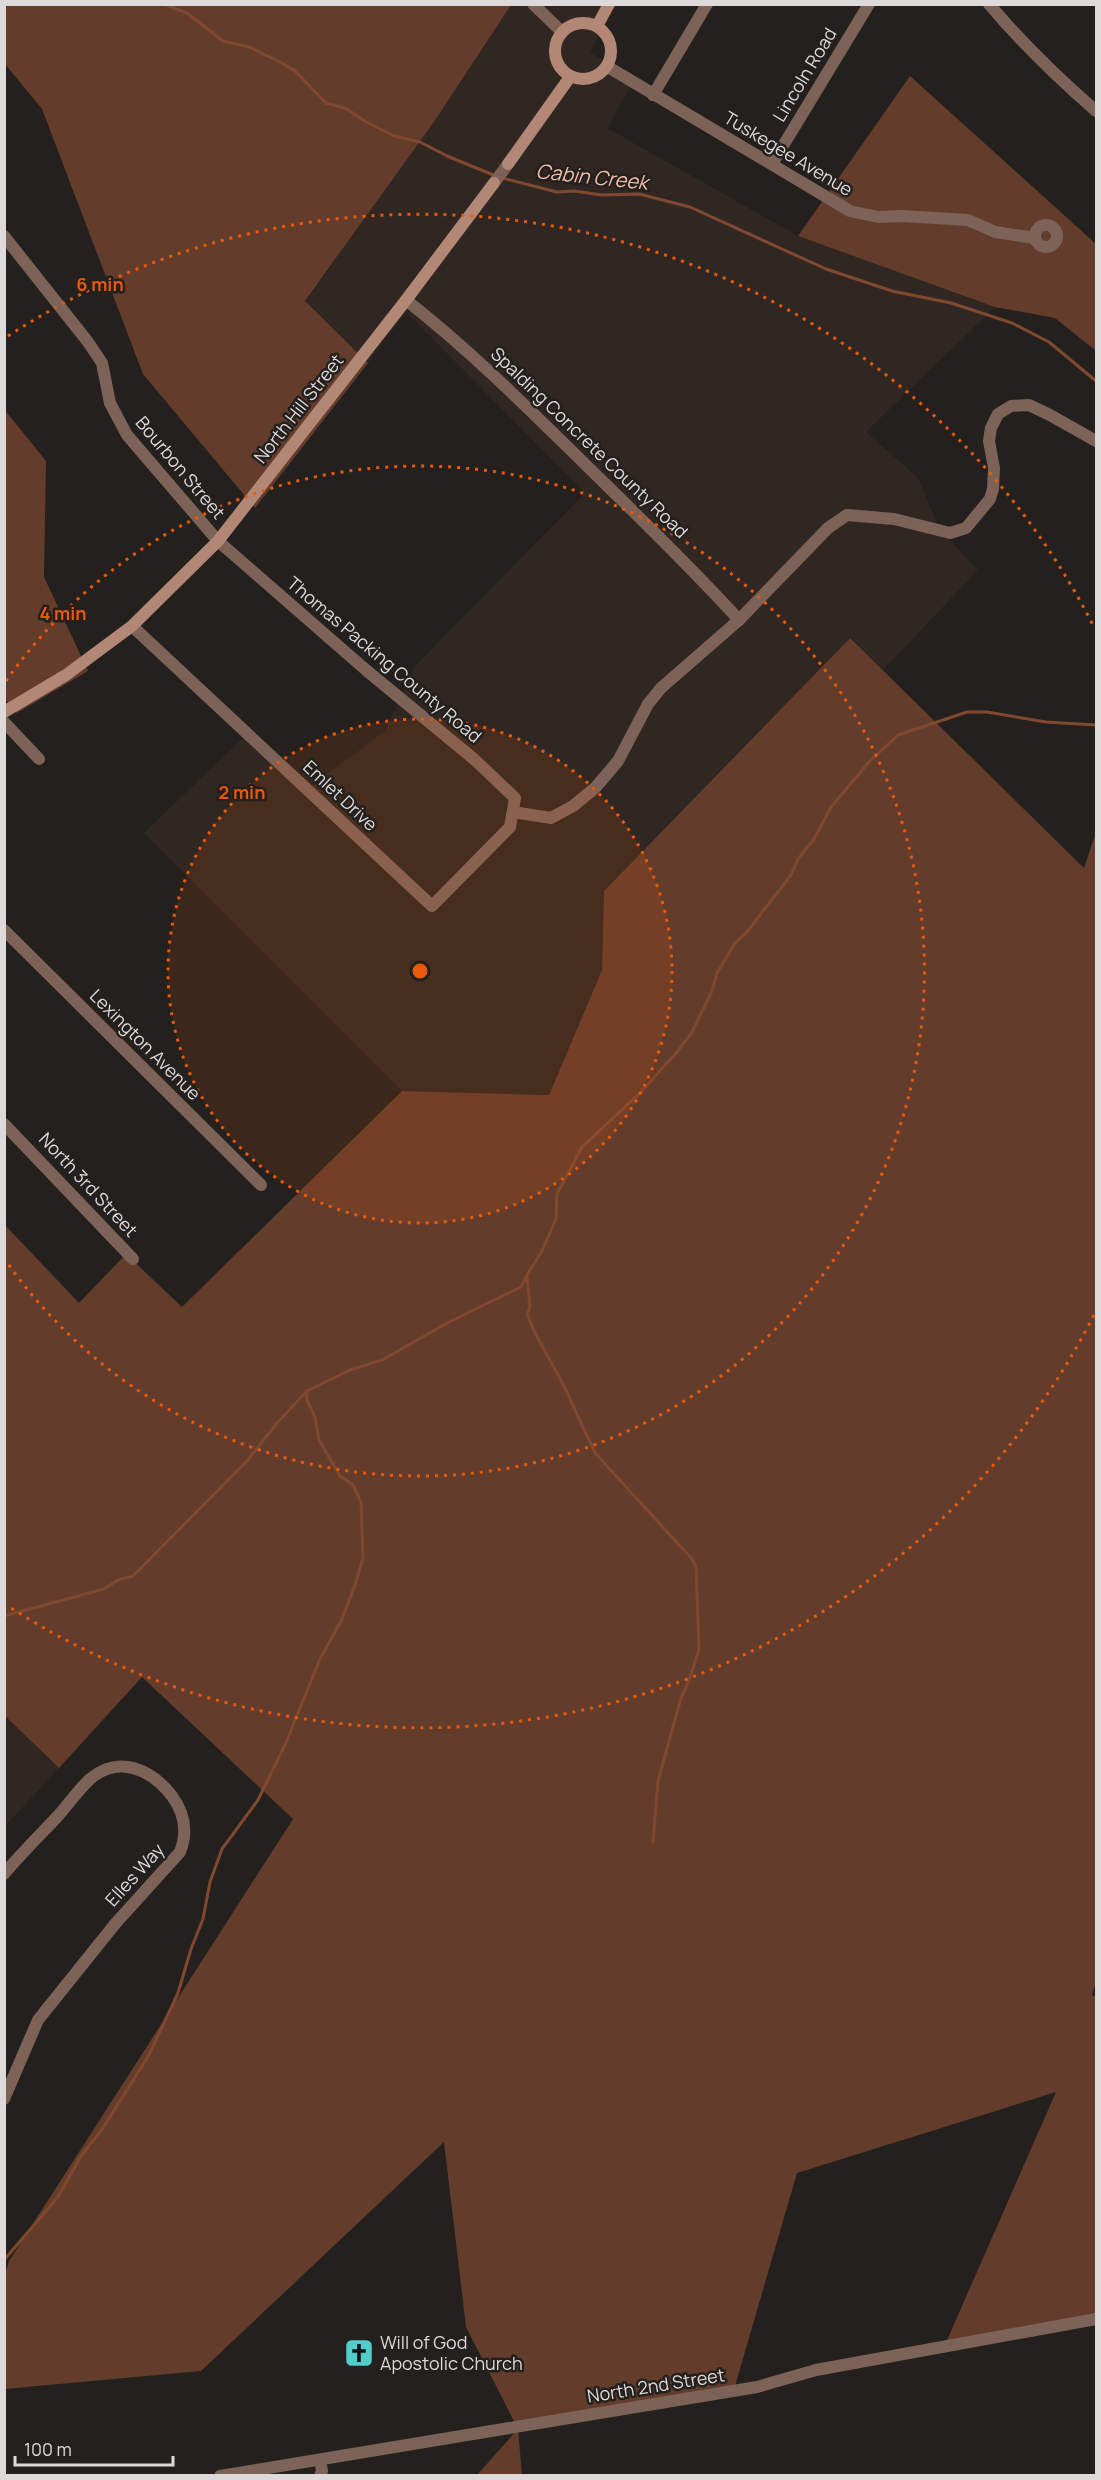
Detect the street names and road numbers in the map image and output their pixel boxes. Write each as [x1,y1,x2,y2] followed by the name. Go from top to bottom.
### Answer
[767,23,842,126] street label: Lincoln Road
[720,105,857,201] street label: Tuskegee Avenue
[486,341,693,543] street label: Spalding Concrete County Road
[248,349,348,468] street label: North Hill Street
[131,411,231,524] street label: Bourbon Street
[283,571,487,748] street label: Thomas Packing County Road
[298,755,383,836] street label: Emlet Drive
[85,984,206,1105] street label: Lexington Avenue
[34,1127,143,1242] street label: North 3rd Street
[99,1837,169,1911] street label: Elles Way
[585,2362,726,2408] street label: North 2nd Street

